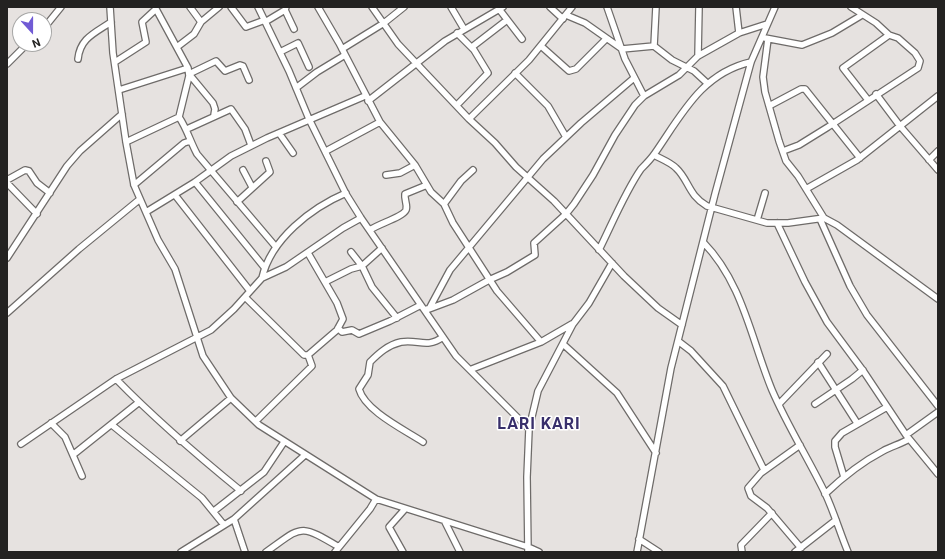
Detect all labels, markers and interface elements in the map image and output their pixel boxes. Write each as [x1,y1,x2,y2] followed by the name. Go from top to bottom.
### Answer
[12,12,52,52] north arrow
[30,35,42,50] text: N
[497,415,581,435] district label: LARI KARI

